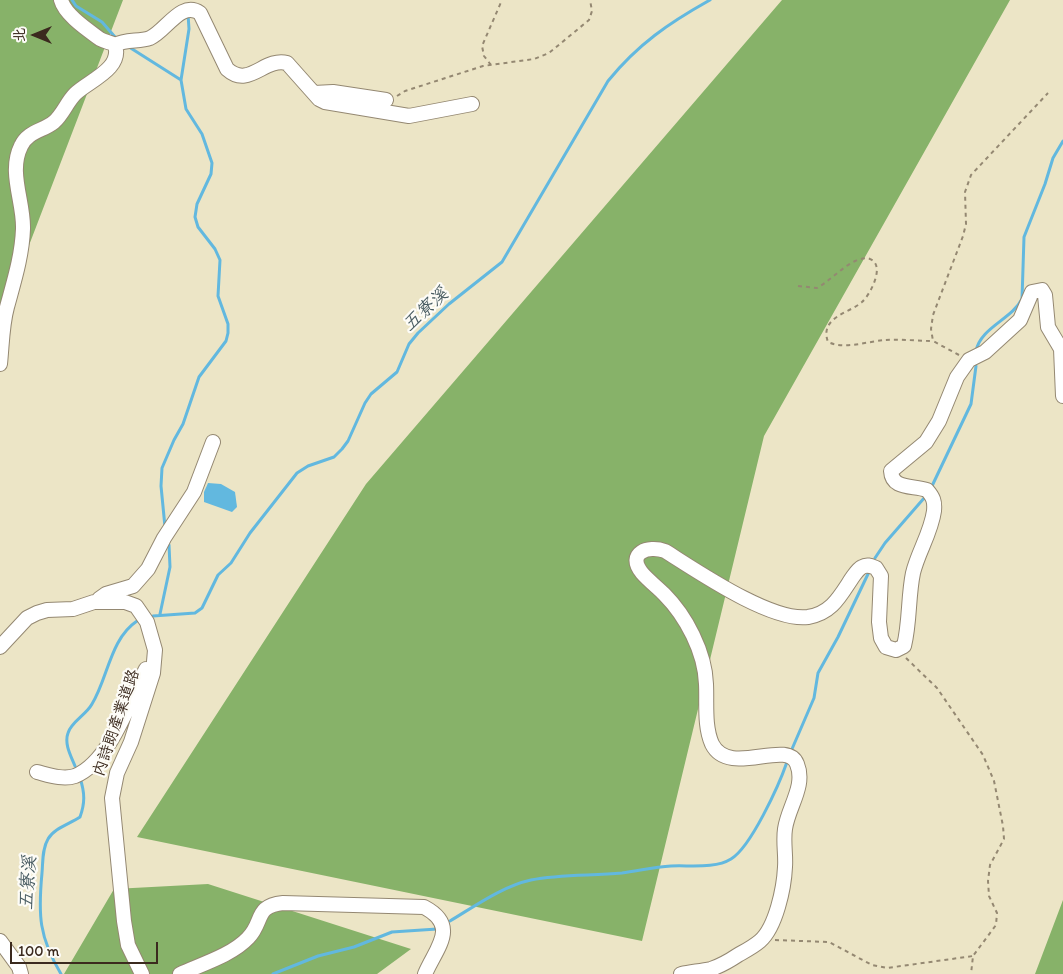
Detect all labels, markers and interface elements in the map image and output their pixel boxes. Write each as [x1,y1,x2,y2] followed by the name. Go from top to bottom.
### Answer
[10,10,60,60] north arrow
[11,28,28,42] text: 北
[399,284,453,336] water label: 五寮溪
[90,667,144,779] street label: 內詩朗產業道路
[16,855,42,911] water label: 五寮溪
[12,932,160,964] scale bar
[18,942,59,960] text: 100 m

